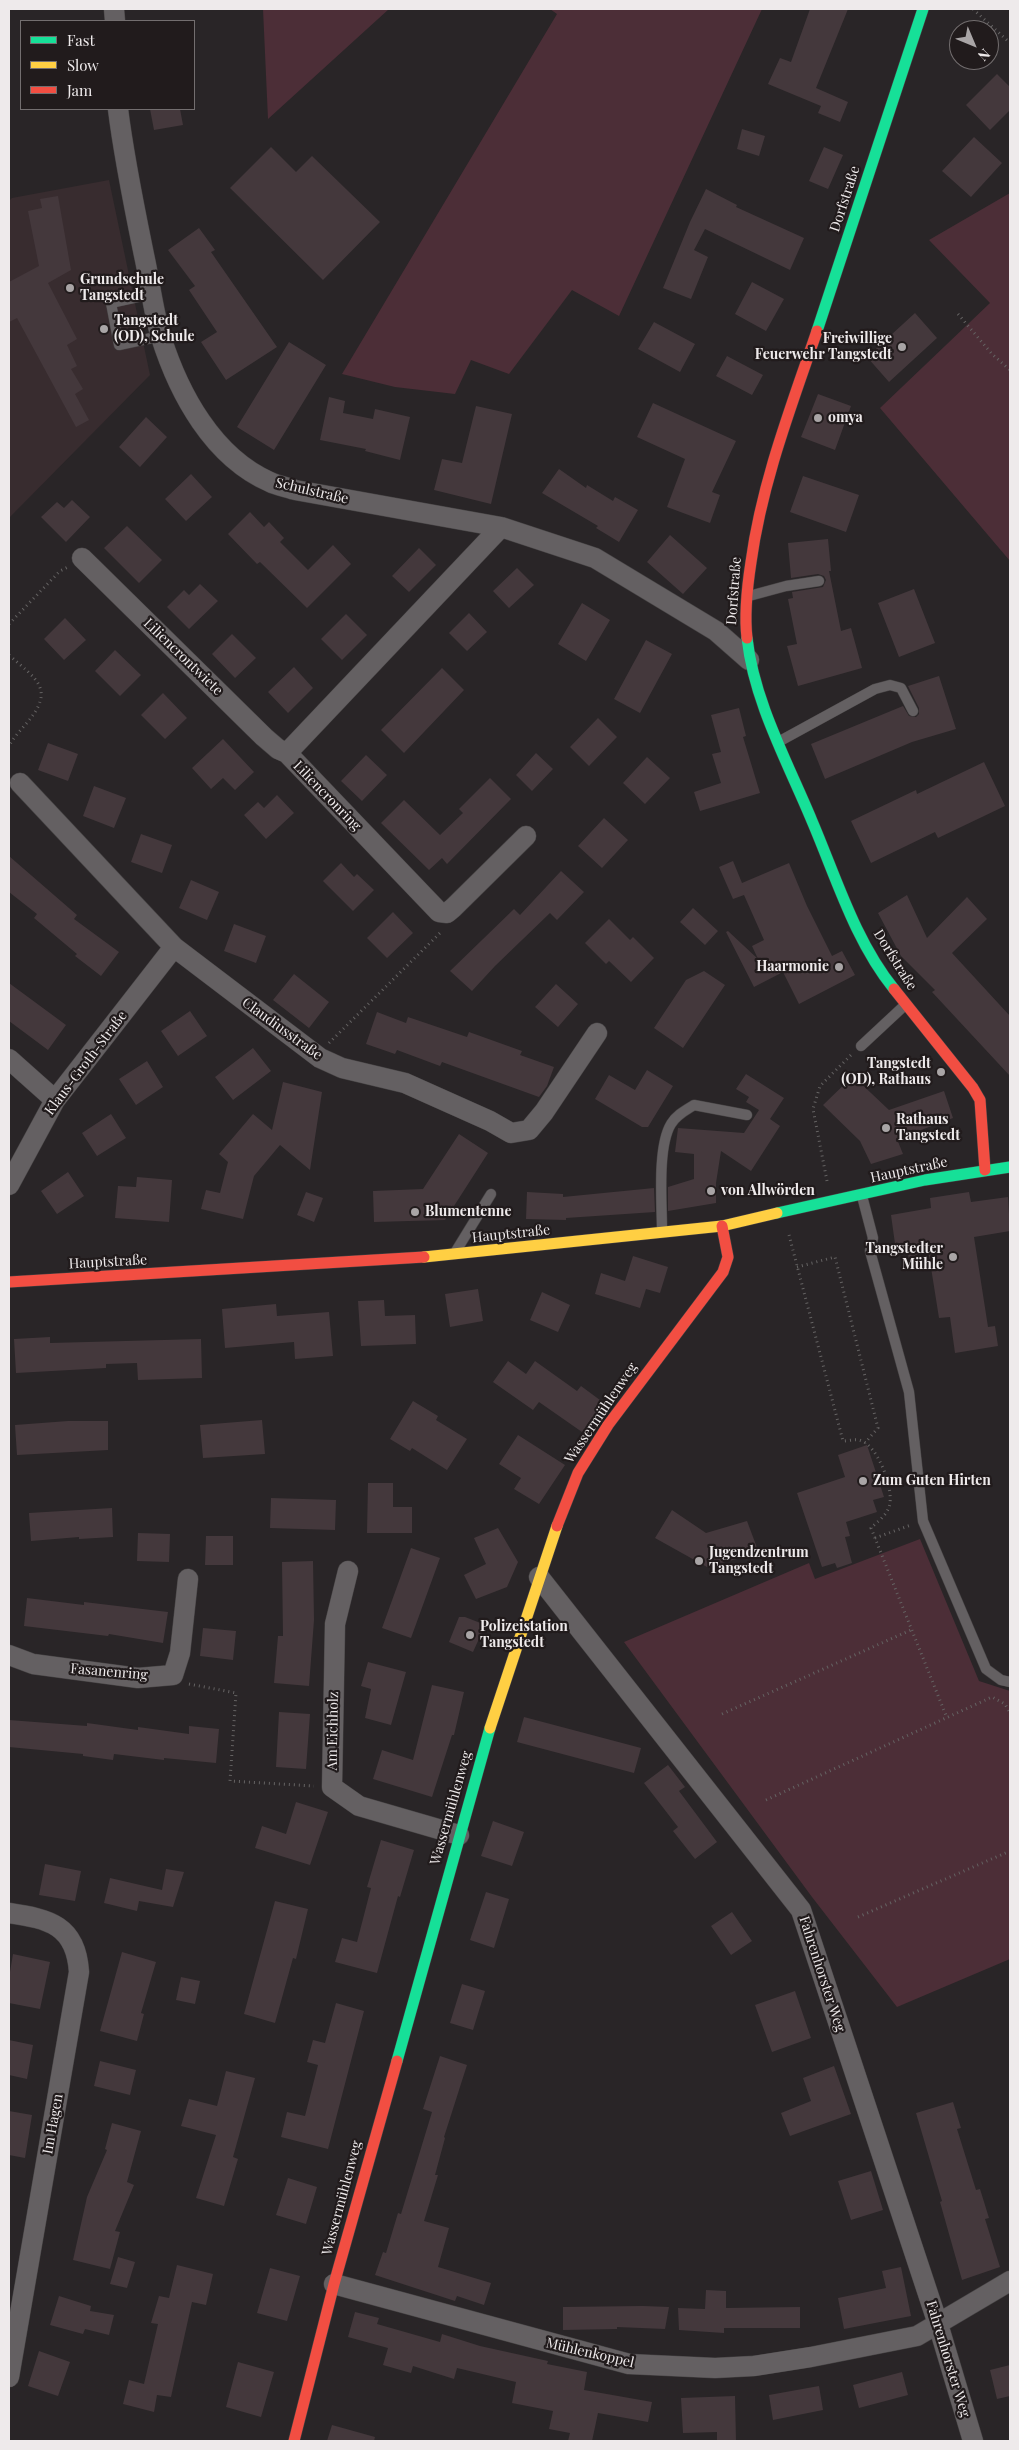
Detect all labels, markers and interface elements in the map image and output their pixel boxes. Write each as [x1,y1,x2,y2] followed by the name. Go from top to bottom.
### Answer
[20,20,195,110] legend
[949,20,999,70] north arrow
[67,30,95,50] text: Fast
[974,45,995,66] text: N
[67,55,99,75] text: Slow
[67,80,92,100] text: Jam
[826,164,864,234] street label: Dorfstraße
[80,272,164,304] place label: Grundschule Tangstedt
[64,282,76,294] marker: Grundschule Tangstedt
[114,313,194,346] place label: Tangstedt (OD), Schule
[98,323,110,335] marker: Tangstedt (OD), Schule
[755,331,892,364] place label: Freiwillige Feuerwehr Tangstedt
[896,341,908,353] marker: Freiwillige Feuerwehr Tangstedt
[828,410,863,426] place label: omya
[812,412,824,424] marker: omya
[274,474,350,508] street label: Schulstraße
[723,556,745,626] street label: Dorfstraße
[140,615,226,699] street label: Liliencrontwiete
[289,758,365,834] street label: Liliencronring
[870,927,920,993] street label: Dorfstraße
[756,959,829,975] place label: Haarmonie
[833,961,845,973] marker: Haarmonie
[239,994,325,1064] street label: Claudiusstraße
[41,1008,131,1118] street label: Klaus-Groth-Straße
[841,1056,931,1088] place label: Tangstedt (OD), Rathaus
[935,1066,947,1078] marker: Tangstedt (OD), Rathaus
[896,1112,960,1144] place label: Rathaus Tangstedt
[880,1122,892,1134] marker: Rathaus Tangstedt
[869,1154,949,1186] street label: Hauptstraße
[721,1183,815,1199] place label: von Allwörden
[705,1185,717,1197] marker: von Allwörden
[425,1204,511,1220] place label: Blumentenne
[409,1206,421,1218] marker: Blumentenne
[471,1222,551,1246] street label: Hauptstraße
[865,1241,943,1274] place label: Tangstedter Mühle
[947,1251,959,1263] marker: Tangstedter Mühle
[68,1252,148,1272] street label: Hauptstraße
[561,1359,641,1467] street label: Wassermühlenweg
[873,1473,991,1489] place label: Zum Guten Hirten
[857,1475,869,1487] marker: Zum Guten Hirten
[709,1545,809,1578] place label: Jugendzentrum Tangstedt
[693,1555,705,1567] marker: Jugendzentrum Tangstedt
[480,1619,568,1651] place label: Polizeistation Tangstedt
[464,1629,476,1641] marker: Polizeistation Tangstedt
[70,1660,148,1684] street label: Fasanenring
[324,1691,342,1771] street label: Am Eichholz
[427,1749,475,1867] street label: Wassermühlenweg
[795,1914,849,2034] street label: Fahrenhorster Weg
[39,2093,67,2155] street label: Im Hagen
[319,2139,365,2257] street label: Wassermühlenweg
[922,2299,974,2419] street label: Fahrenhorster Weg
[544,2335,636,2371] street label: Mühlenkoppel

